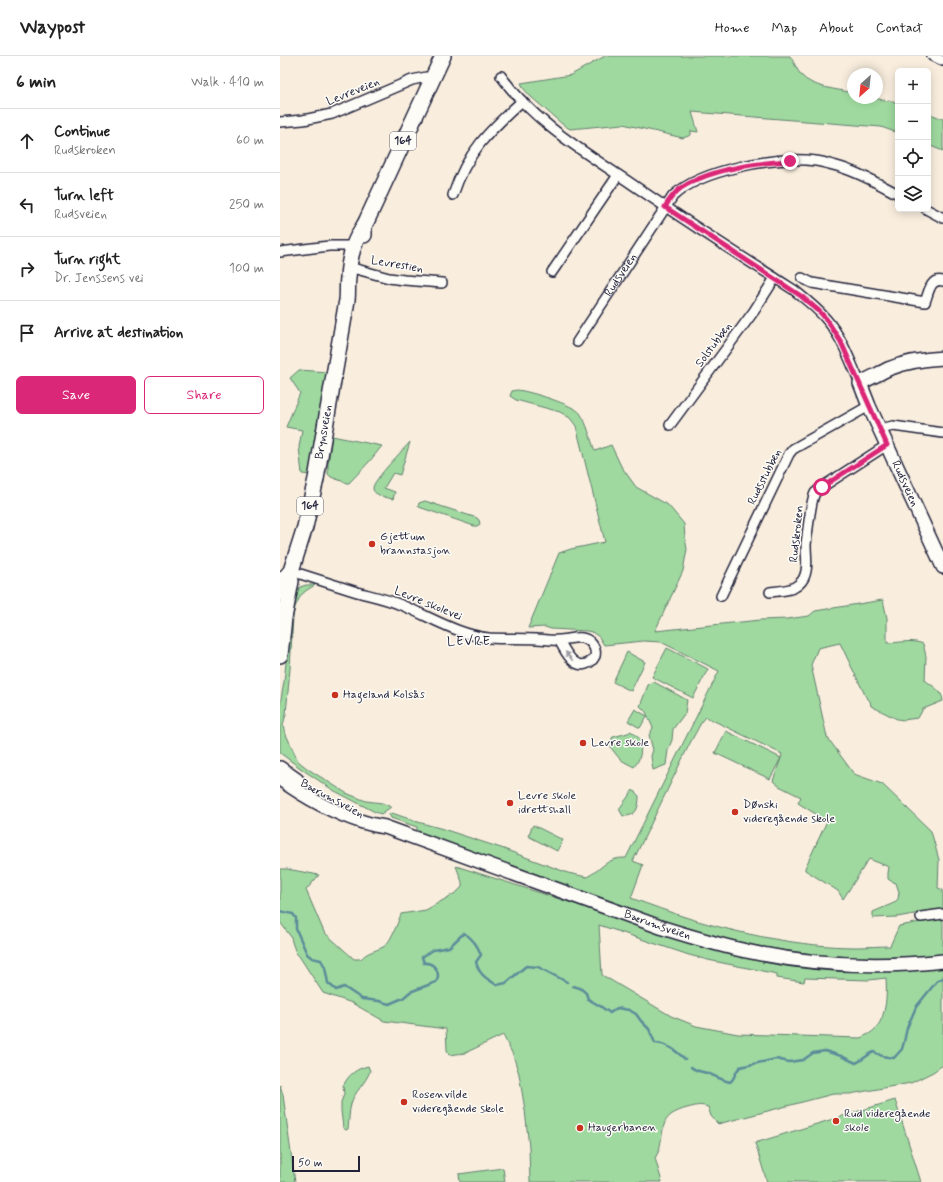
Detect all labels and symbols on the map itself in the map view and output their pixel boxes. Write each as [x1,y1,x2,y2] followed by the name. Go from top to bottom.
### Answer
[847,68,883,104] north arrow
[324,74,382,110] street label: Levreveien
[390,132,416,150] road number: 164
[781,152,799,170] route end
[601,250,641,300] street label: Rudsveien
[370,253,424,277] street label: Levrestien
[692,319,736,371] street label: Solstubben
[312,404,337,461] street label: Brynsveien
[744,446,786,508] street label: Rudsstubben
[887,458,922,509] street label: Rudsveien
[813,478,831,496] route start
[297,497,323,515] road number: 164
[786,505,808,563] street label: Rudskroken
[380,529,451,559] place label: Gjettum brannstasjon
[367,539,377,549] marker: Gjettum brannstasjon
[392,583,464,625] street label: Levre skolevei
[447,633,491,650] district label: LEVRE
[565,651,574,661] one-way arrow
[343,687,426,704] place label: Hageland Kolsås
[330,690,340,700] marker: Hageland Kolsås
[591,735,649,751] place label: Levre skole
[578,738,588,748] marker: Levre skole
[297,776,367,822] street label: Bærumsveien
[518,788,576,818] place label: Levre skole idrettshall
[743,797,835,827] place label: Dønski videregående skole
[505,798,515,808] marker: Levre skole idrettshall
[730,807,740,817] marker: Dønski videregående skole
[622,906,693,944] street label: Bærumsveien
[412,1087,504,1117] place label: Rosenvilde videregående skole
[399,1097,409,1107] marker: Rosenvilde videregående skole
[844,1106,931,1136] place label: Rud videregående skole
[831,1116,841,1126] marker: Rud videregående skole
[588,1120,657,1137] place label: Haugerbanen
[575,1123,585,1133] marker: Haugerbanen
[292,1154,360,1173] scale bar

